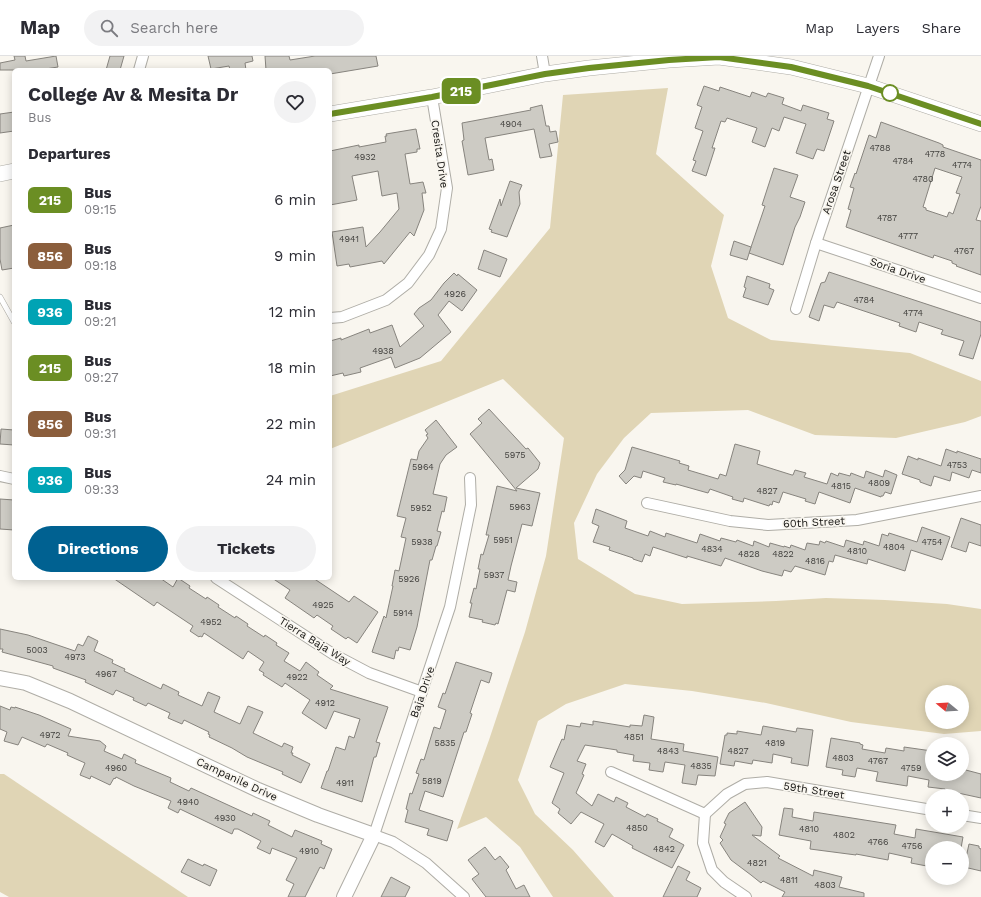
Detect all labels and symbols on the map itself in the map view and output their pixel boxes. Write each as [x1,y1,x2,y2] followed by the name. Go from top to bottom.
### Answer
[438,78,484,104] line badge: 215
[881,84,899,102] unlabelled marker
[428,119,451,189] street label: Cresita Drive
[500,119,523,129] house number: 4904
[869,143,891,153] house number: 4788
[819,148,854,216] street label: Arosa Street
[925,149,945,159] house number: 4778
[354,152,376,162] house number: 4932
[893,156,914,166] house number: 4784
[952,160,973,170] house number: 4774
[912,174,934,184] house number: 4780
[877,213,897,223] house number: 4787
[898,231,918,241] house number: 4777
[339,234,359,244] house number: 4941
[954,246,974,256] house number: 4767
[868,255,927,286] street label: Soria Drive
[444,289,466,299] house number: 4926
[854,295,875,305] house number: 4784
[903,308,924,318] house number: 4774
[372,346,394,356] house number: 4938
[505,450,525,460] house number: 5975
[947,460,967,470] house number: 4753
[412,462,434,472] house number: 5964
[868,478,890,488] house number: 4809
[831,481,851,491] house number: 4815
[756,486,778,496] house number: 4827
[509,502,531,512] house number: 5963
[410,503,432,513] house number: 5952
[783,514,846,531] street label: 60th Street
[493,535,513,545] house number: 5951
[411,537,433,547] house number: 5938
[922,537,943,547] house number: 4754
[883,542,906,552] house number: 4804
[701,544,723,554] house number: 4834
[847,546,867,556] house number: 4810
[738,549,760,559] house number: 4828
[772,549,794,559] house number: 4822
[805,556,825,566] house number: 4816
[484,570,504,580] house number: 5937
[398,574,420,584] house number: 5926
[312,600,334,610] house number: 4925
[393,608,413,618] house number: 5914
[277,614,353,669] street label: Tierra Baja Way
[200,617,222,627] house number: 4952
[26,645,48,655] house number: 5003
[64,652,86,662] house number: 4973
[408,665,437,720] street label: Baja Drive
[95,669,117,679] house number: 4967
[286,672,308,682] house number: 4922
[925,685,969,729] north arrow
[315,698,335,708] house number: 4912
[39,730,61,740] house number: 4972
[624,732,644,742] house number: 4851
[434,738,456,748] house number: 5835
[765,738,785,748] house number: 4819
[657,746,679,756] house number: 4843
[727,746,749,756] house number: 4827
[832,753,854,763] house number: 4803
[194,755,279,804] street label: Campanile Drive
[868,756,888,766] house number: 4767
[690,761,712,771] house number: 4835
[105,763,127,773] house number: 4960
[901,763,921,773] house number: 4759
[422,776,442,786] house number: 5819
[336,778,354,788] house number: 4911
[783,779,846,802] street label: 59th Street
[177,797,199,807] house number: 4940
[214,813,236,823] house number: 4930
[626,823,648,833] house number: 4850
[799,824,819,834] house number: 4810
[833,830,855,840] house number: 4802
[868,837,888,847] house number: 4766
[902,841,922,851] house number: 4756
[653,844,675,854] house number: 4842
[299,846,319,856] house number: 4910
[747,858,767,868] house number: 4821
[780,875,798,885] house number: 4811
[814,880,836,890] house number: 4803

